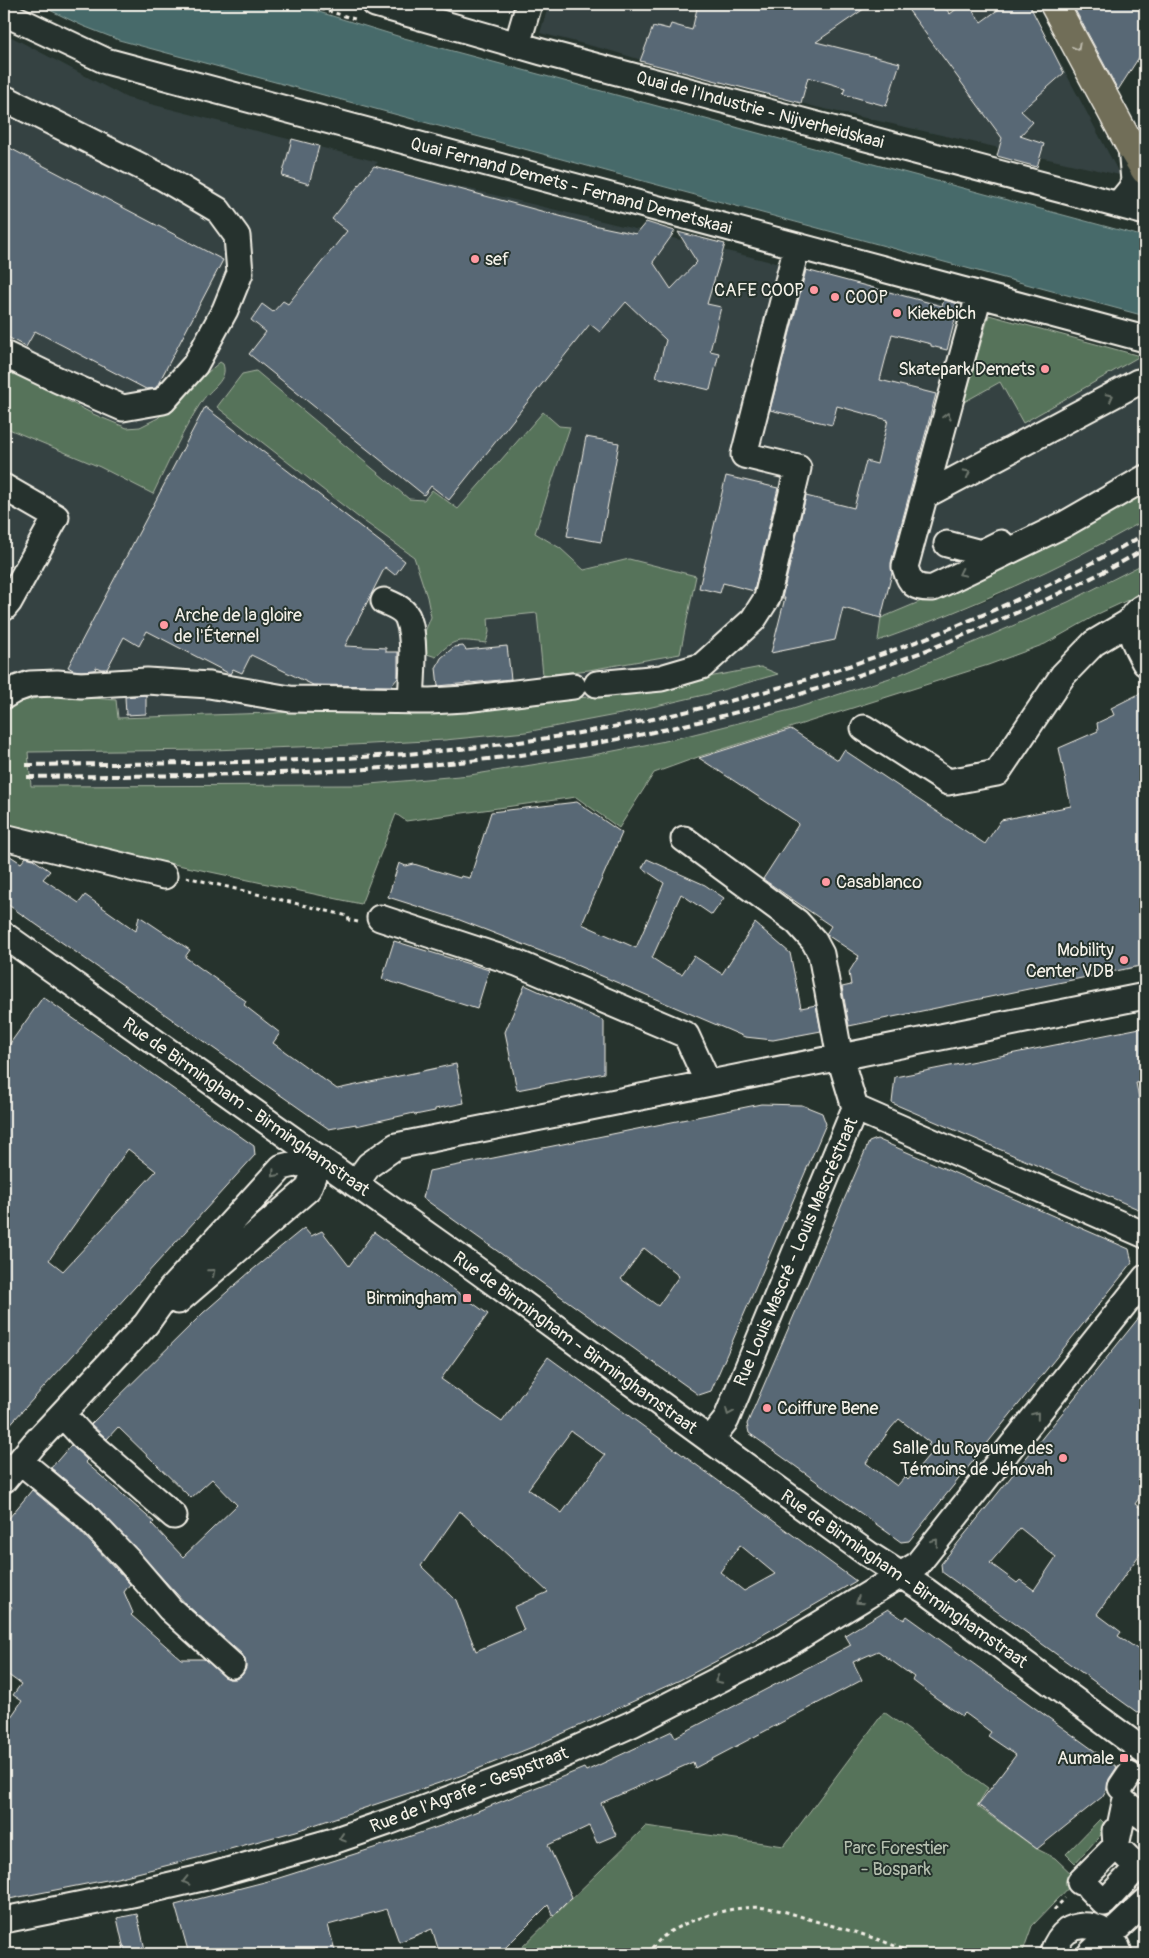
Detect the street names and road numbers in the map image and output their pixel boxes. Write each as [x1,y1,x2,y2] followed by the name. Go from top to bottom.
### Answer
[634,66,886,154] street label: Quai de l'Industrie - Nijverheidskaai
[408,132,734,240] street label: Quai Fernand Demets - Fernand Demetskaai
[118,1013,375,1202] street label: Rue de Birmingham - Birminghamstraat
[729,1113,864,1390] street label: Rue Louis Mascré - Louis Mascréstraat
[448,1247,702,1440] street label: Rue de Birmingham - Birminghamstraat
[776,1485,1033,1674] street label: Rue de Birmingham - Birminghamstraat
[367,1741,572,1838] street label: Rue de l'Agrafe - Gespstraat

